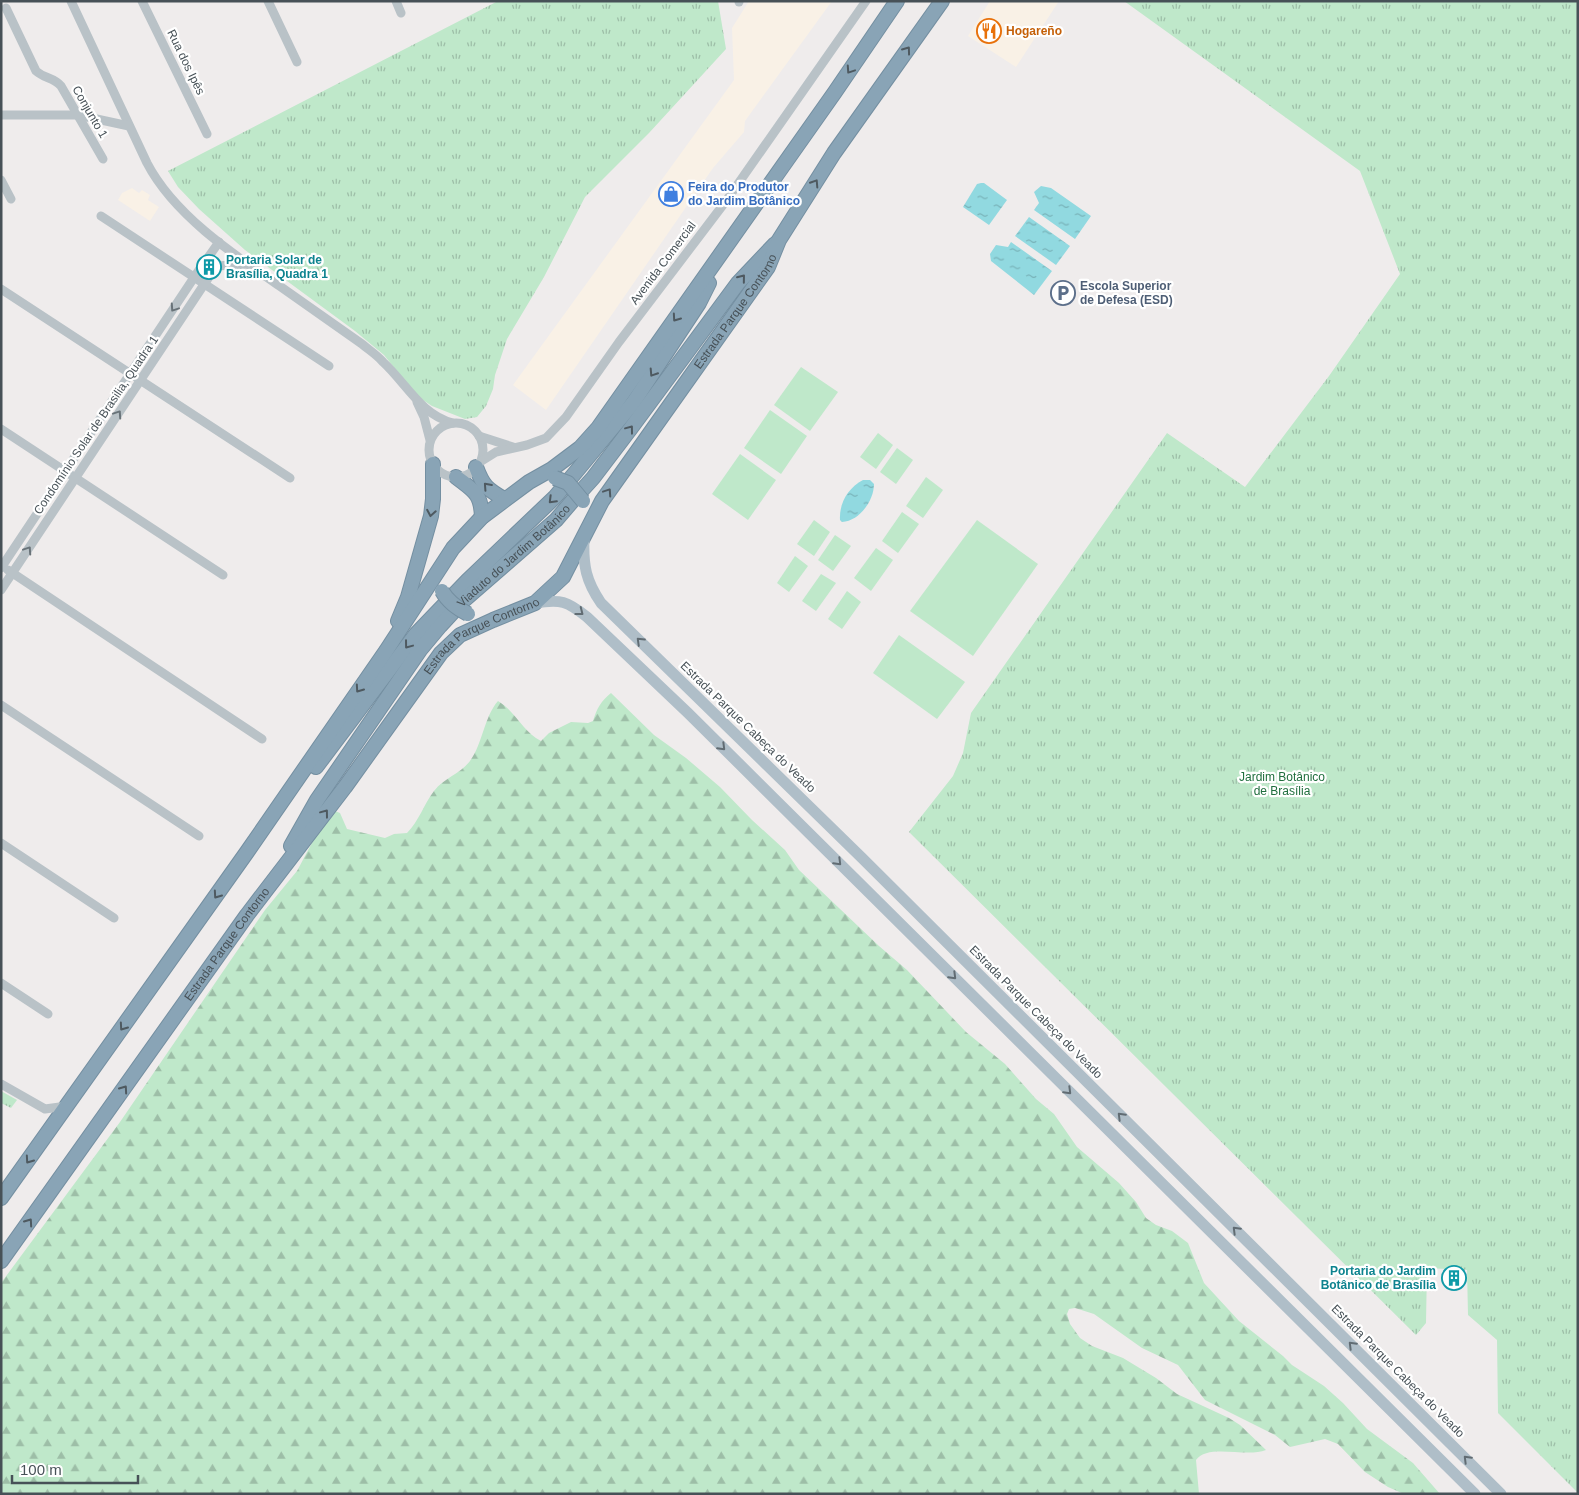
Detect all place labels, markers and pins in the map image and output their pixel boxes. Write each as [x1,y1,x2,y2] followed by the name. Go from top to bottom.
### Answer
[976,18,1002,44] restaurant icon: Hogareño
[1006,24,1062,38] place label: Hogareño
[688,180,800,208] place label: Feira do Produtor do Jardim Botânico
[658,181,684,207] shop icon: Feira do Produtor do Jardim Botânico
[226,253,328,281] place label: Portaria Solar de Brasília, Quadra 1
[196,254,222,280] building icon: Portaria Solar de Brasília, Quadra 1
[1080,279,1173,307] place label: Escola Superior de Defesa (ESD)
[1050,280,1076,306] parking icon: Escola Superior de Defesa (ESD)
[1321,1264,1436,1292] place label: Portaria do Jardim Botânico de Brasília
[1441,1265,1467,1291] building icon: Portaria do Jardim Botânico de Brasília

